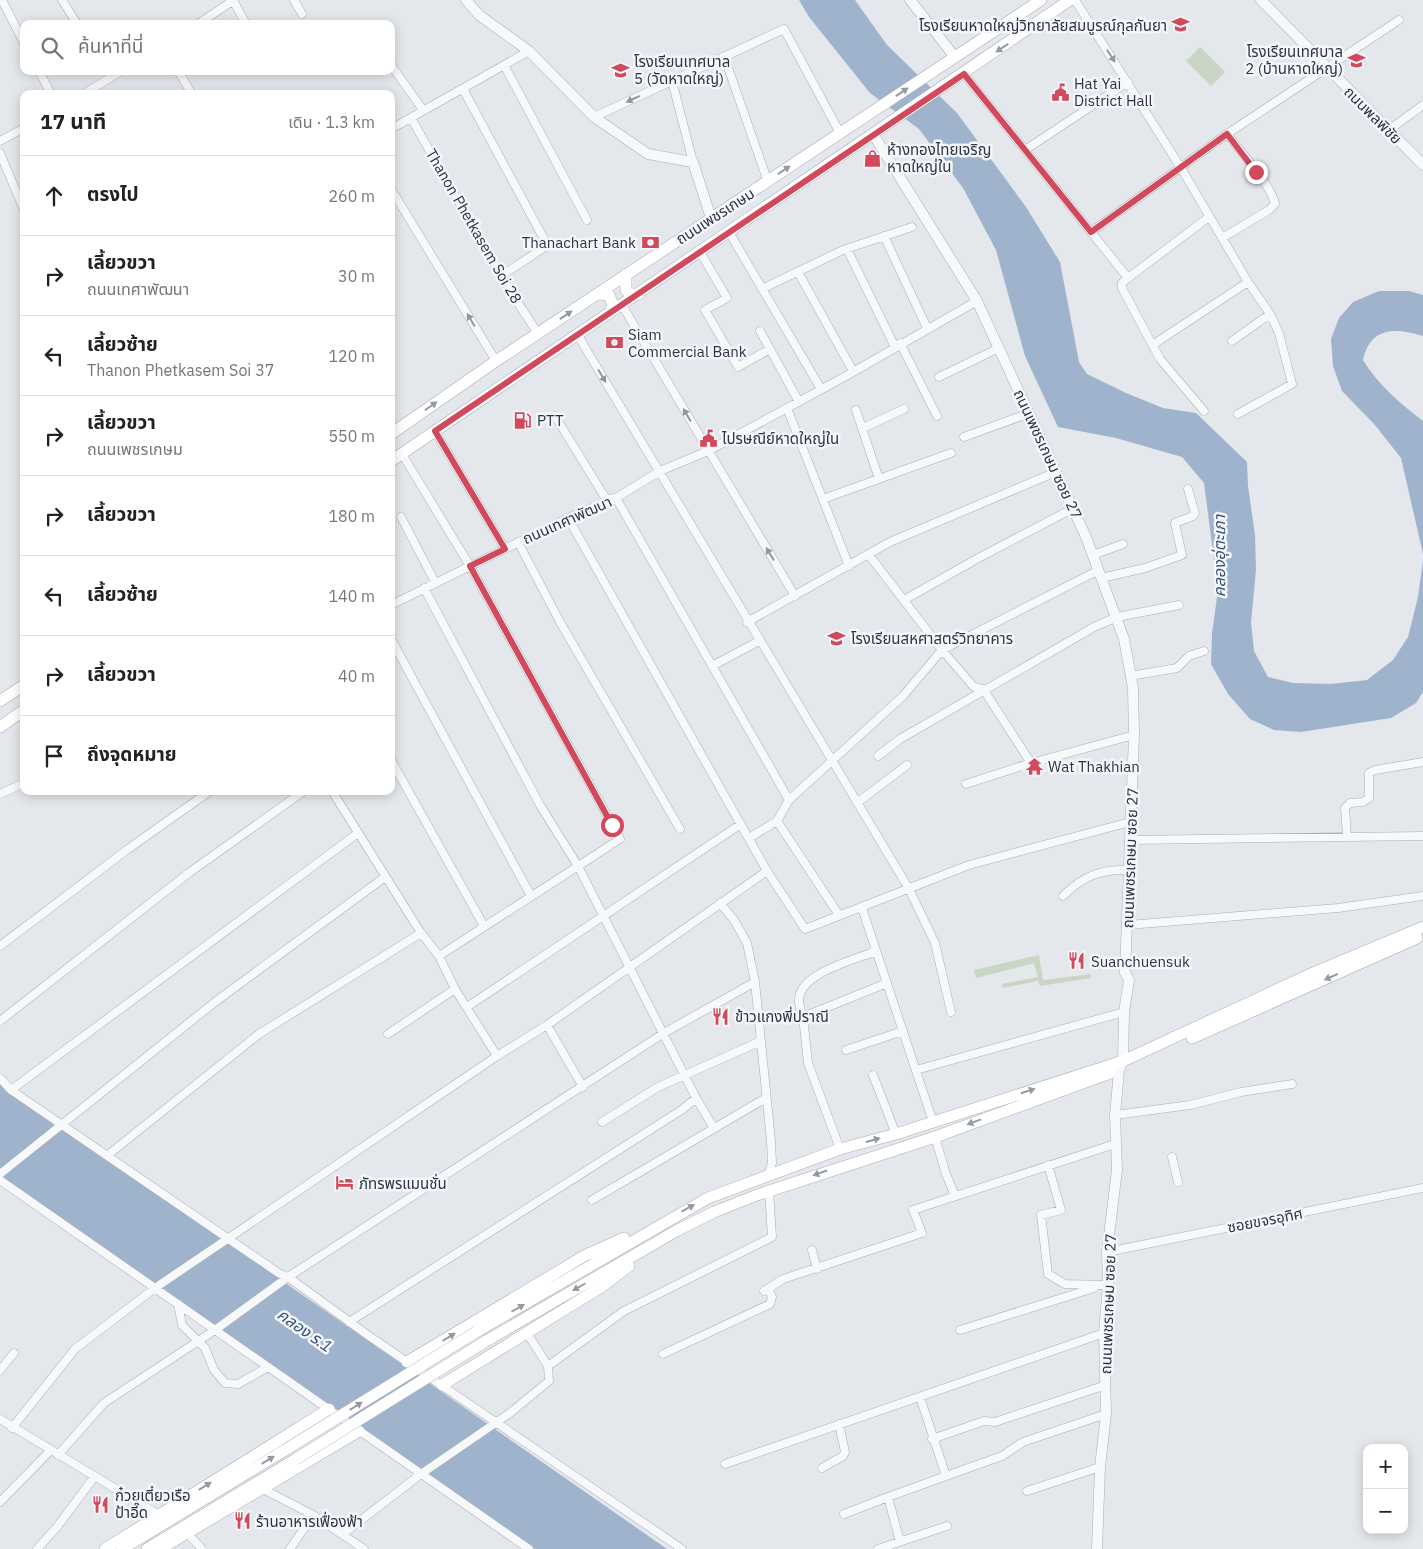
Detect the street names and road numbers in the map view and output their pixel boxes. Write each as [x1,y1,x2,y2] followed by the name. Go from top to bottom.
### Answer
[1340,82,1406,148] street label: ถนนพลพิชัย
[422,145,526,307] street label: Thanon Phetkasem Soi 28
[672,184,758,248] street label: ถนนเพชรเกษม
[1010,386,1086,522] street label: ถนนเพชรเกษม ซอย 27
[519,492,615,548] street label: ถนนเทศาพัฒนา
[1118,787,1142,929] street label: ถนนเพชรเกษม ซอย 27
[1226,1203,1304,1237] street label: ซอยขจรอุทิศ
[1096,1233,1120,1375] street label: ถนนเพชรเกษม ซอย 27

